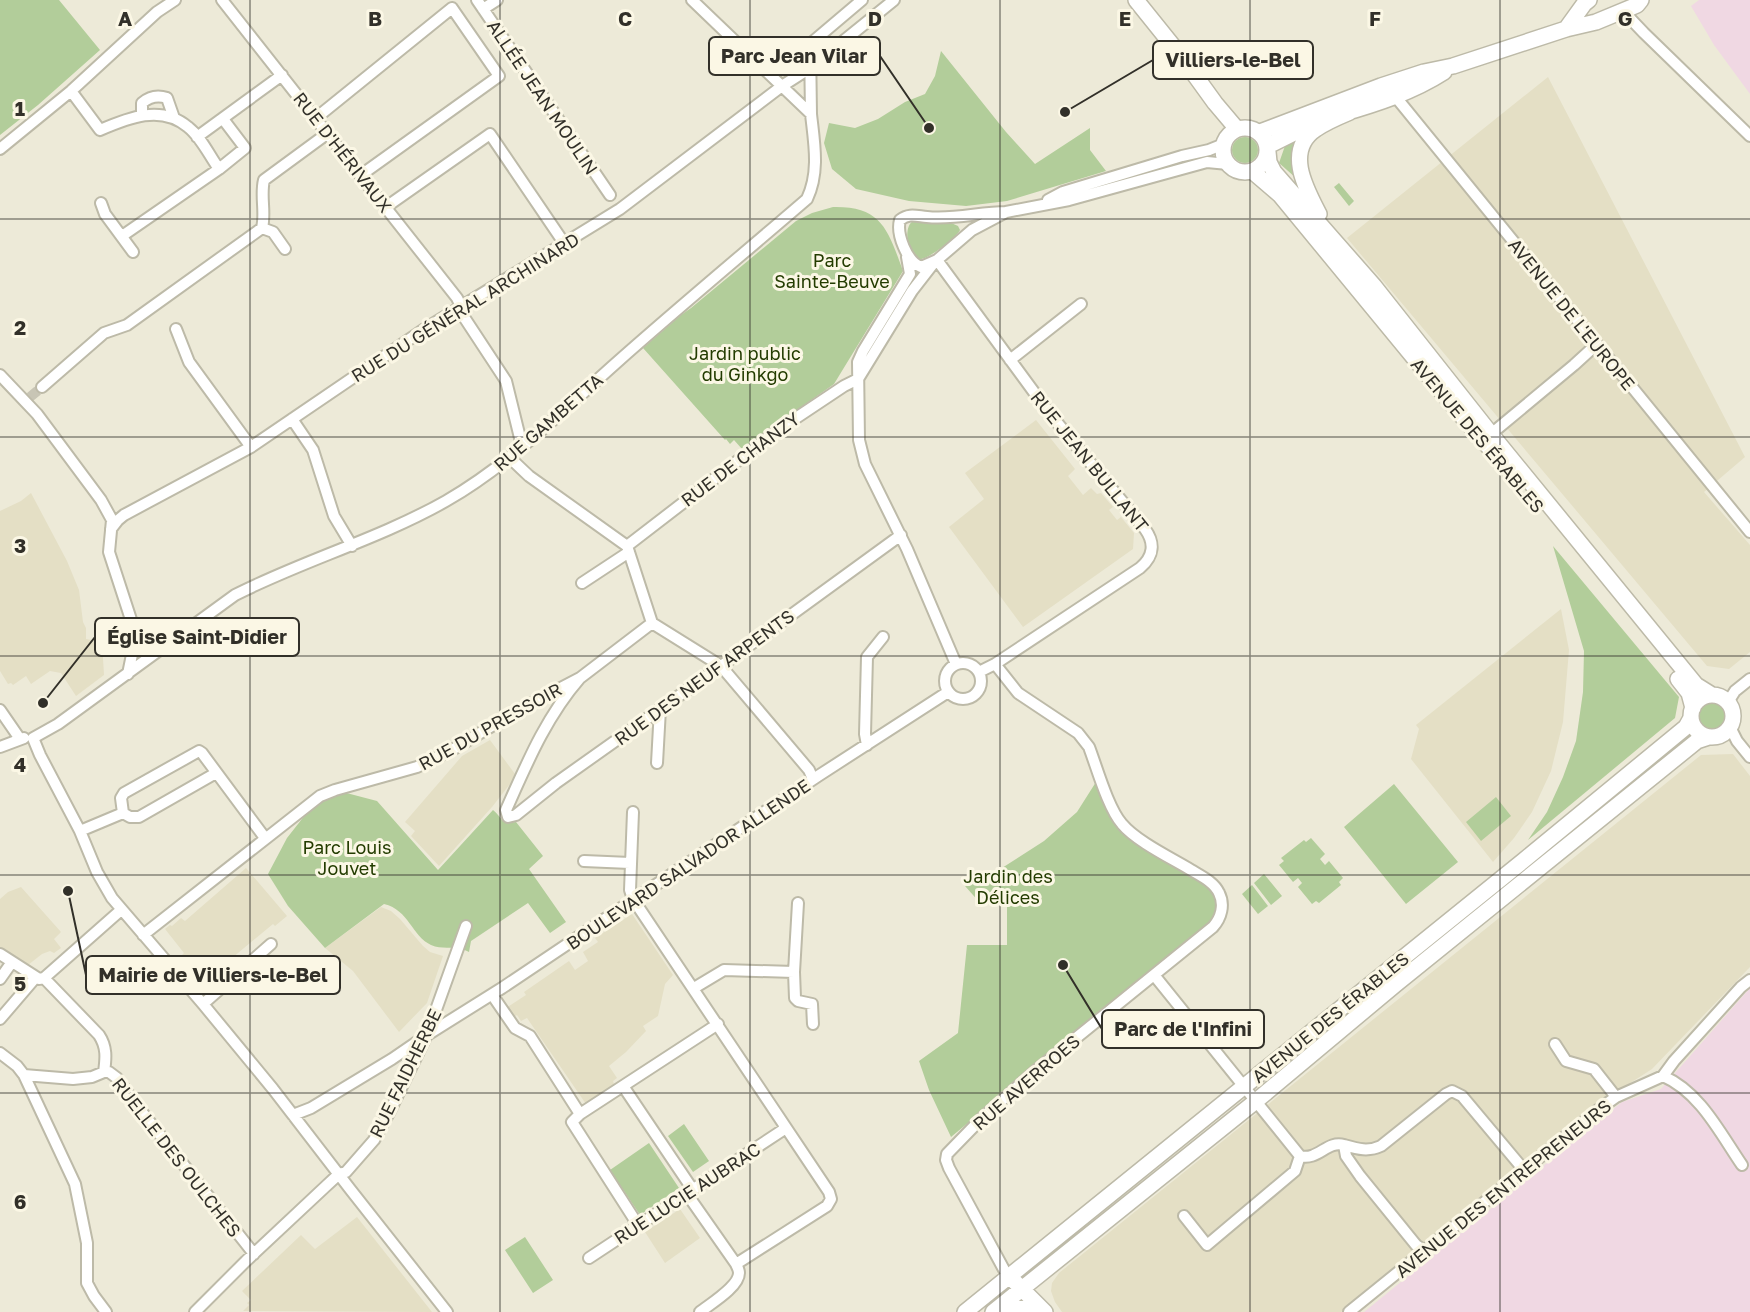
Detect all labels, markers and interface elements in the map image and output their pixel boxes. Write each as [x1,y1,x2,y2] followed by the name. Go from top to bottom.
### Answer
[118,6,132,30] text: A
[368,6,382,30] text: B
[618,6,632,30] text: C
[868,6,882,30] text: D
[1119,6,1131,30] text: E
[1369,6,1381,30] text: F
[1618,6,1632,30] text: G
[483,15,603,179] street label: ALLÉE JEAN MOULIN
[709,37,880,75] callout: Parc Jean Vilar
[1153,41,1313,79] callout: Villiers-le-Bel
[721,43,867,67] text: Parc Jean Vilar
[1165,47,1301,71] text: Villiers-le-Bel
[289,87,397,217] street label: RUE D'HÉRIVAUX
[15,96,25,120] text: 1
[347,228,583,386] street label: RUE DU GÉNÉRAL ARCHINARD
[1504,234,1640,394] street label: AVENUE DE L'EUROPE
[774,249,890,292] park label: Parc Sainte-Beuve
[14,315,26,339] text: 2
[689,342,801,385] park label: Jardin public du Ginkgo
[1407,353,1549,517] street label: AVENUE DES ÉRABLES
[489,369,607,475] street label: RUE GAMBETTA
[1026,386,1154,536] street label: RUE JEAN BULLANT
[676,407,804,511] street label: RUE DE CHANZY
[14,533,26,557] text: 3
[610,604,798,750] street label: RUE DES NEUF ARPENTS
[95,618,299,656] callout: Église Saint-Didier
[107,624,287,648] text: Église Saint-Didier
[415,678,565,774] street label: RUE DU PRESSOIR
[14,752,26,776] text: 4
[562,774,814,954] street label: BOULEVARD SALVADOR ALLENDE
[302,836,392,879] park label: Parc Louis Jouvet
[963,865,1053,908] park label: Jardin des Délices
[1247,947,1413,1087] street label: AVENUE DES ÉRABLES
[86,956,340,994] callout: Mairie de Villiers-le-Bel
[98,962,328,986] text: Mairie de Villiers-le-Bel
[14,971,26,995] text: 5
[364,1005,446,1141] street label: RUE FAIDHERBE
[1102,1010,1264,1048] callout: Parc de l'Infini
[1114,1016,1252,1040] text: Parc de l'Infini
[968,1030,1084,1134] street label: RUE AVERROES
[108,1073,246,1241] street label: RUELLE DES OULCHES
[1391,1094,1615,1282] street label: AVENUE DES ENTREPRENEURS
[610,1138,764,1248] street label: RUE LUCIE AUBRAC
[14,1189,26,1213] text: 6

